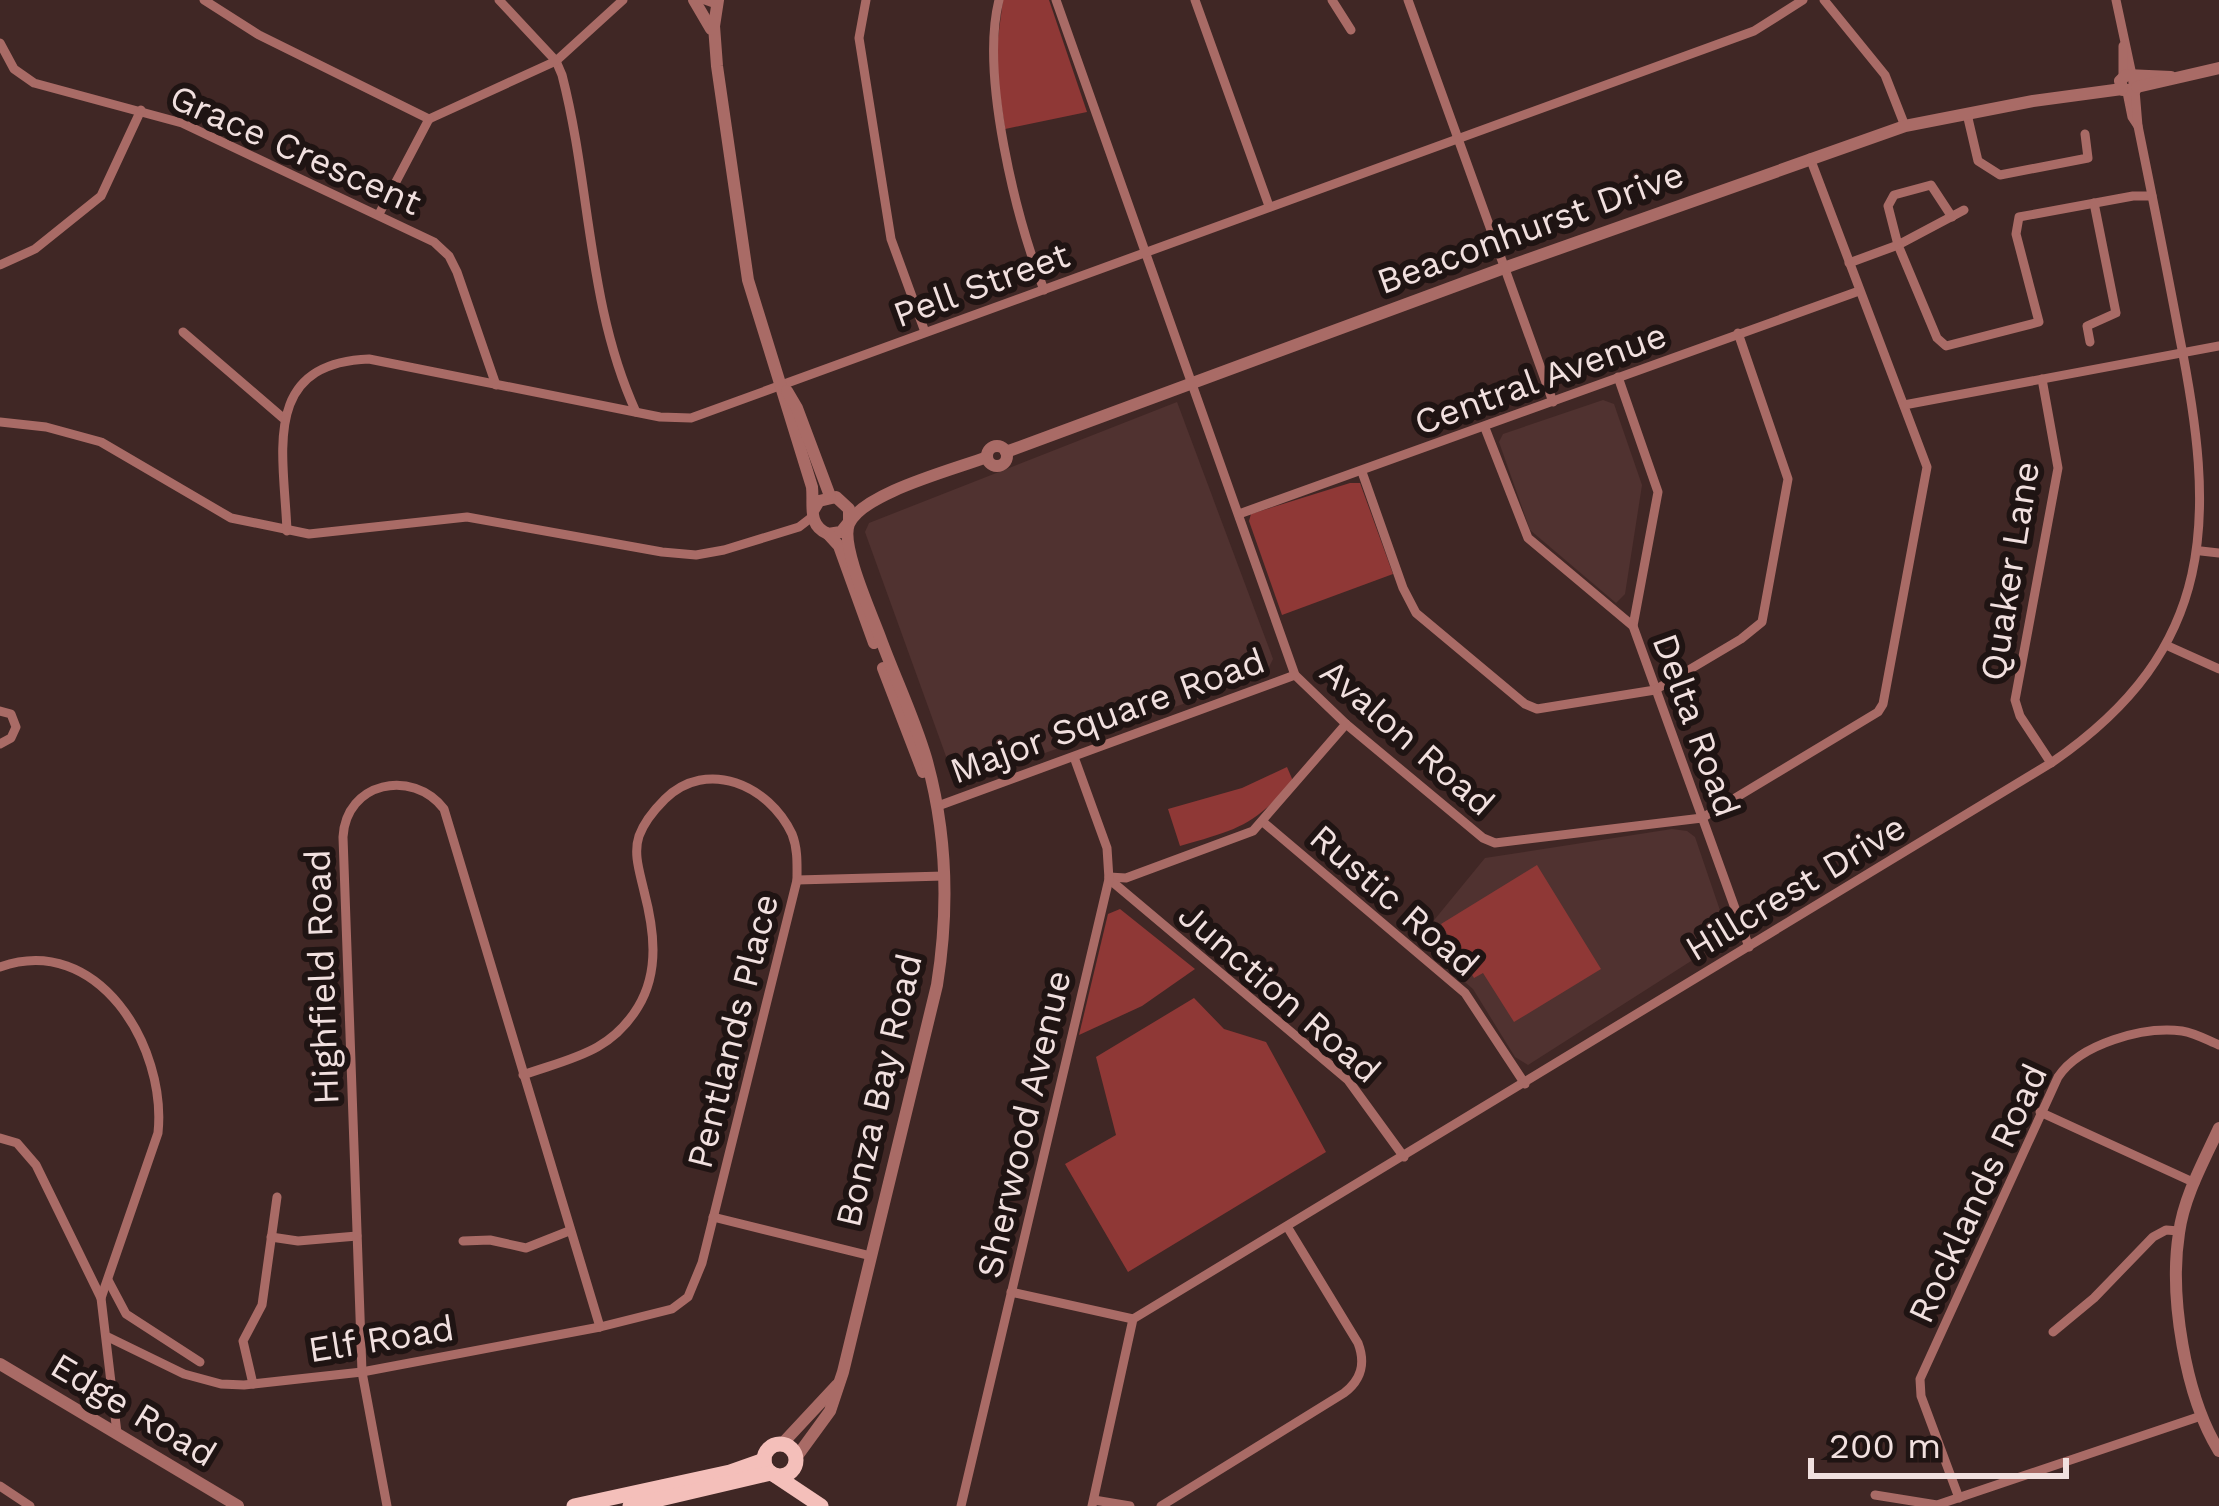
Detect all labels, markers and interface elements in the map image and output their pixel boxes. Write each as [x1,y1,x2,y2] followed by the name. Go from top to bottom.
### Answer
[164,76,428,224] street label: Grace Crescent
[1371,153,1689,303] street label: Beaconhurst Drive
[888,234,1075,336] street label: Pell Street
[1409,314,1672,444] street label: Central Avenue
[1972,459,2048,684] street label: Quaker Lane
[1644,628,1749,823] street label: Delta Road
[944,640,1270,792] street label: Major Square Road
[1312,651,1503,825] street label: Avalon Road
[1678,806,1913,970] street label: Hillcrest Drive
[1301,816,1487,985] street label: Rustic Road
[297,849,347,1105] street label: Highfield Road
[679,890,787,1173] street label: Pentlands Place
[1170,894,1389,1092] street label: Junction Road
[827,950,931,1231] street label: Bonza Bay Road
[968,966,1080,1282] street label: Sherwood Avenue
[1900,1057,2056,1330] street label: Rocklands Road
[305,1307,457,1371] street label: Elf Road
[43,1344,224,1475] street label: Edge Road
[1811,1404,2066,1478] scale bar
[1829,1425,1941,1467] text: 200 m

